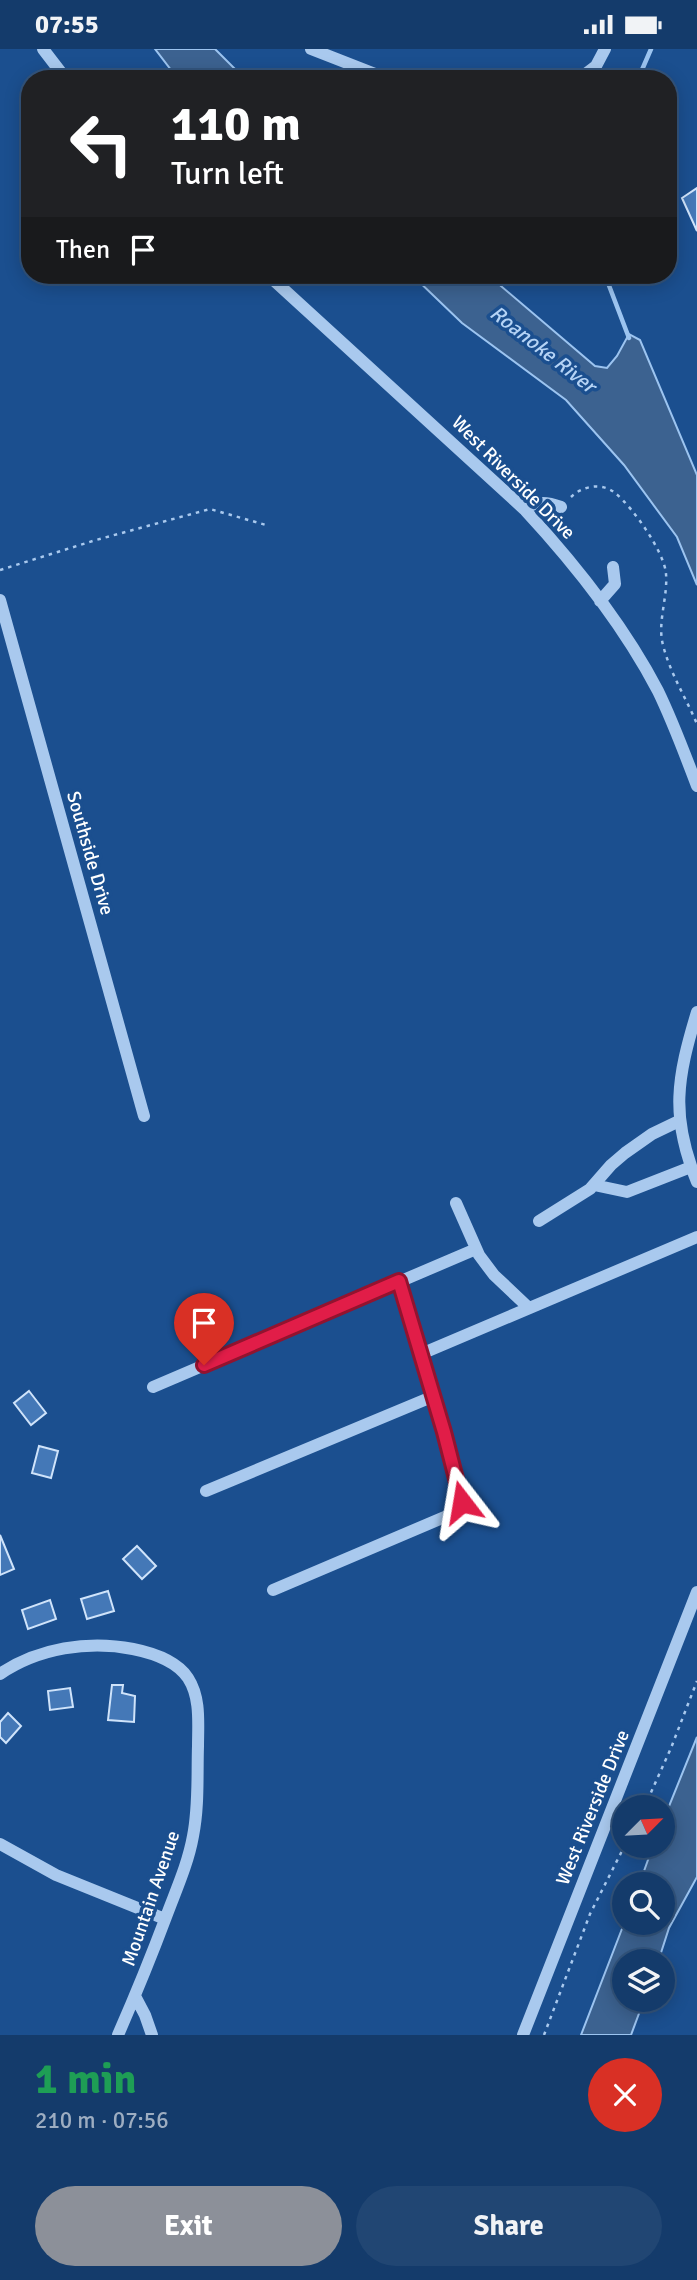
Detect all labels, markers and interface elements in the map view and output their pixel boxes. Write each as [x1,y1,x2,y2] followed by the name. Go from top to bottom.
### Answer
[35,9,99,41] text: 07:55
[171,94,301,154] text: 110 m
[56,98,147,189] icon: left
[171,154,284,193] text: Turn left
[124,231,162,269] icon: arrive
[56,234,110,266] text: Then
[485,300,604,400] water label: Roanoke River
[446,411,580,545] street label: West Riverside Drive
[61,789,119,918] street label: Southside Drive
[174,1293,234,1365] pin
[185,1304,223,1342] icon: arrive
[425,1465,499,1539] position arrow
[551,1726,635,1888] street label: West Riverside Drive
[612,1795,676,1859] north arrow
[612,1795,675,2012] map controls
[117,1828,185,1969] street label: Mountain Avenue
[612,1872,675,1935] button: search
[612,1949,675,2012] button: layers
[35,2054,136,2105] text: 1 min
[588,2058,662,2132] button: close
[35,2106,169,2135] text: 210 m · 07:56
[35,2186,342,2266] button: Exit
[356,2186,662,2266] button: Share

